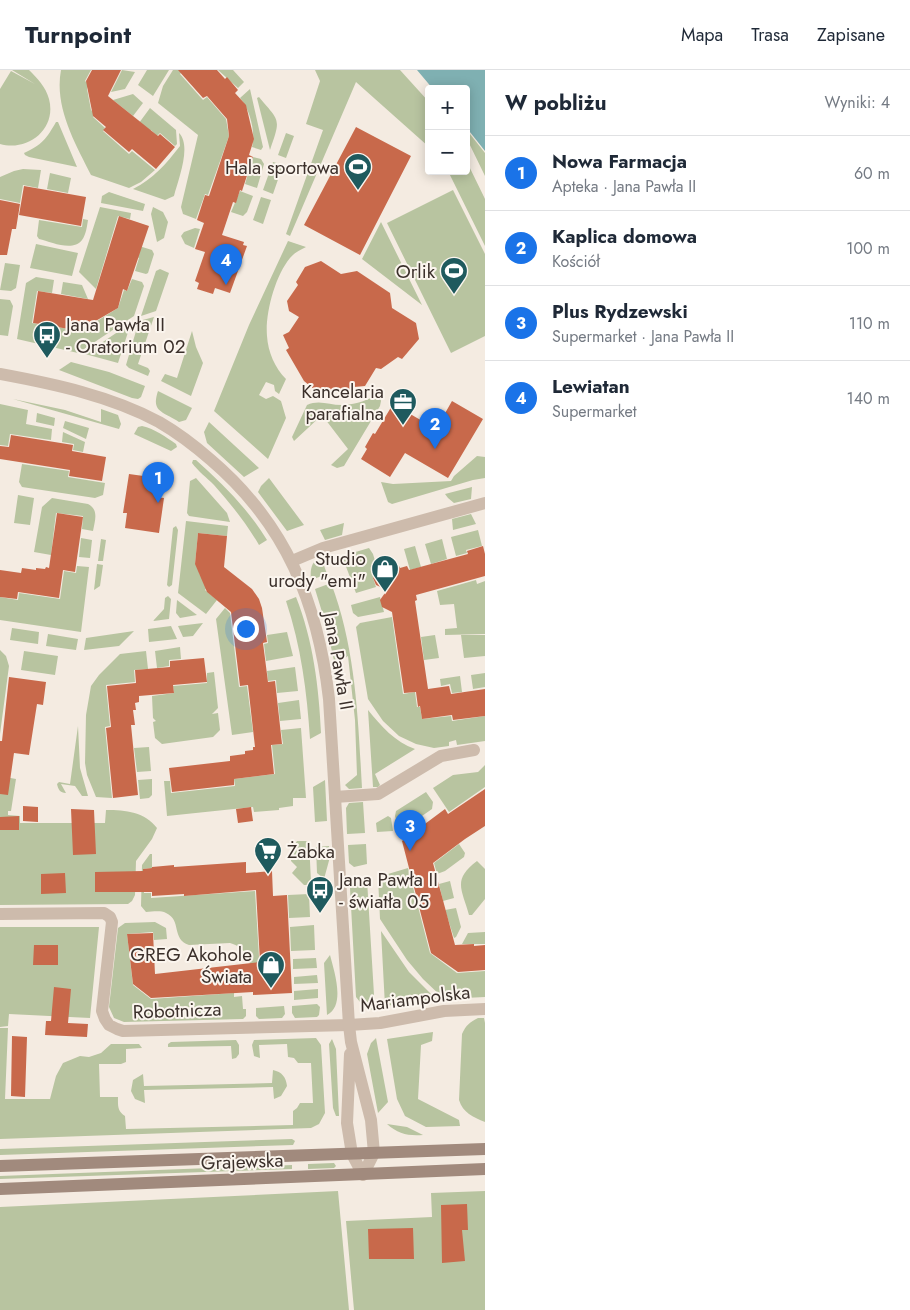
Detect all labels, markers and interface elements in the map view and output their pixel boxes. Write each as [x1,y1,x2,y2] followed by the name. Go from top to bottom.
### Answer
[25,17,131,52] text: Turnpoint
[681,22,723,48] text: Mapa
[751,22,789,48] text: Trasa
[817,22,885,48] text: Zapisane
[425,85,470,175] map controls
[425,85,470,130] button: +
[505,88,606,118] text: W pobliżu
[824,91,890,114] text: Wyniki: 4
[425,130,470,175] button: −
[552,148,687,175] text: Nowa Farmacja
[343,152,373,191] sports icon: Hala sportowa
[225,154,339,181] place label: Hala sportowa
[517,162,525,185] text: 1
[854,162,890,185] text: 60 m
[552,175,696,198] text: Apteka · Jana Pawła II
[552,223,697,250] text: Kaplica domowa
[516,237,526,260] text: 2
[846,237,890,260] text: 100 m
[210,244,242,285] pin: 4
[552,250,600,273] text: Kościół
[439,256,469,295] sports icon: Orlik
[396,258,436,285] place label: Orlik
[552,298,688,325] text: Plus Rydzewski
[63,311,185,360] place label: Jana Pawła II - Oratorium 02
[516,312,526,335] text: 3
[849,312,890,335] text: 110 m
[32,320,62,359] bus stop icon: Jana Pawła II - Oratorium 02
[552,325,734,348] text: Supermarket · Jana Pawła II
[552,373,630,400] text: Lewiatan
[301,378,384,427] place label: Kancelaria parafialna
[388,387,418,426] office icon: Kancelaria parafialna
[515,387,527,410] text: 4
[847,387,890,410] text: 140 m
[552,400,637,423] text: Supermarket
[419,408,451,449] pin: 2
[142,462,174,503] pin: 1
[268,545,366,594] place label: Studio urody "emi"
[370,554,400,593] shop icon: Studio urody "emi"
[316,607,360,712] street label: Jana Pawła II
[233,616,259,642] your location
[394,810,426,851] pin: 3
[253,836,283,875] supermarket icon: Żabka
[287,838,335,865] place label: Żabka
[336,866,438,915] place label: Jana Pawła II - światła 05
[305,875,335,914] bus stop icon: Jana Pawła II - światła 05
[130,941,252,990] place label: GREG Akohole Świata
[256,950,286,989] shop icon: GREG Akohole Świata
[358,978,472,1019] street label: Mariampolska
[132,995,222,1026] street label: Robotnicza
[200,1147,284,1176] street label: Grajewska

